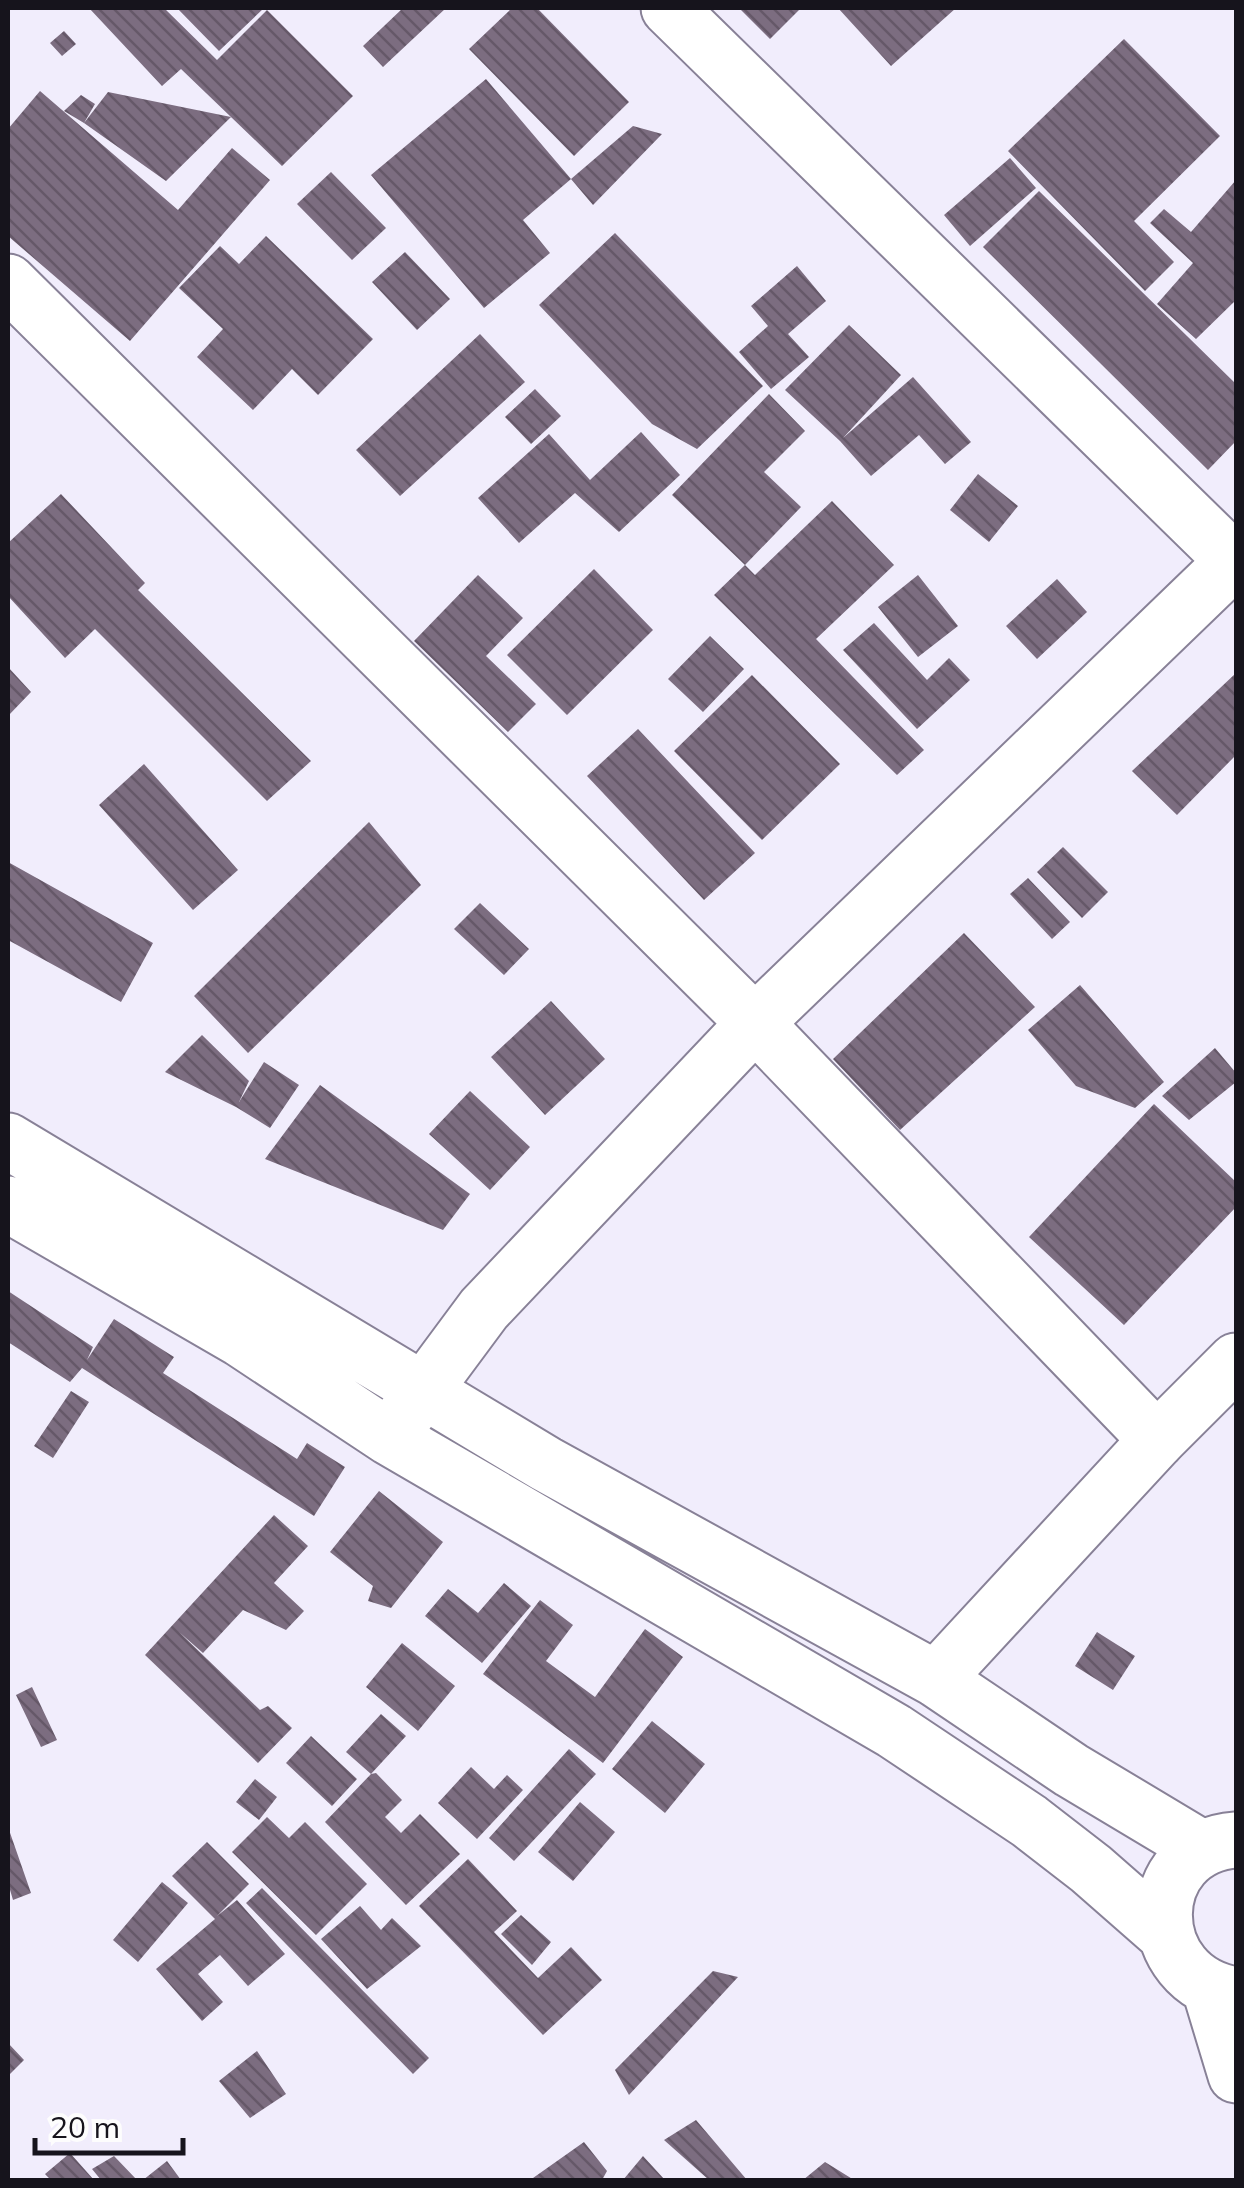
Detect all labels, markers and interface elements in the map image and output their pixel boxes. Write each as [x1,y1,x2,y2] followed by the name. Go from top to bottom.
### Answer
[35,2093,182,2155] scale bar
[50,2108,120,2146] text: 20 m

